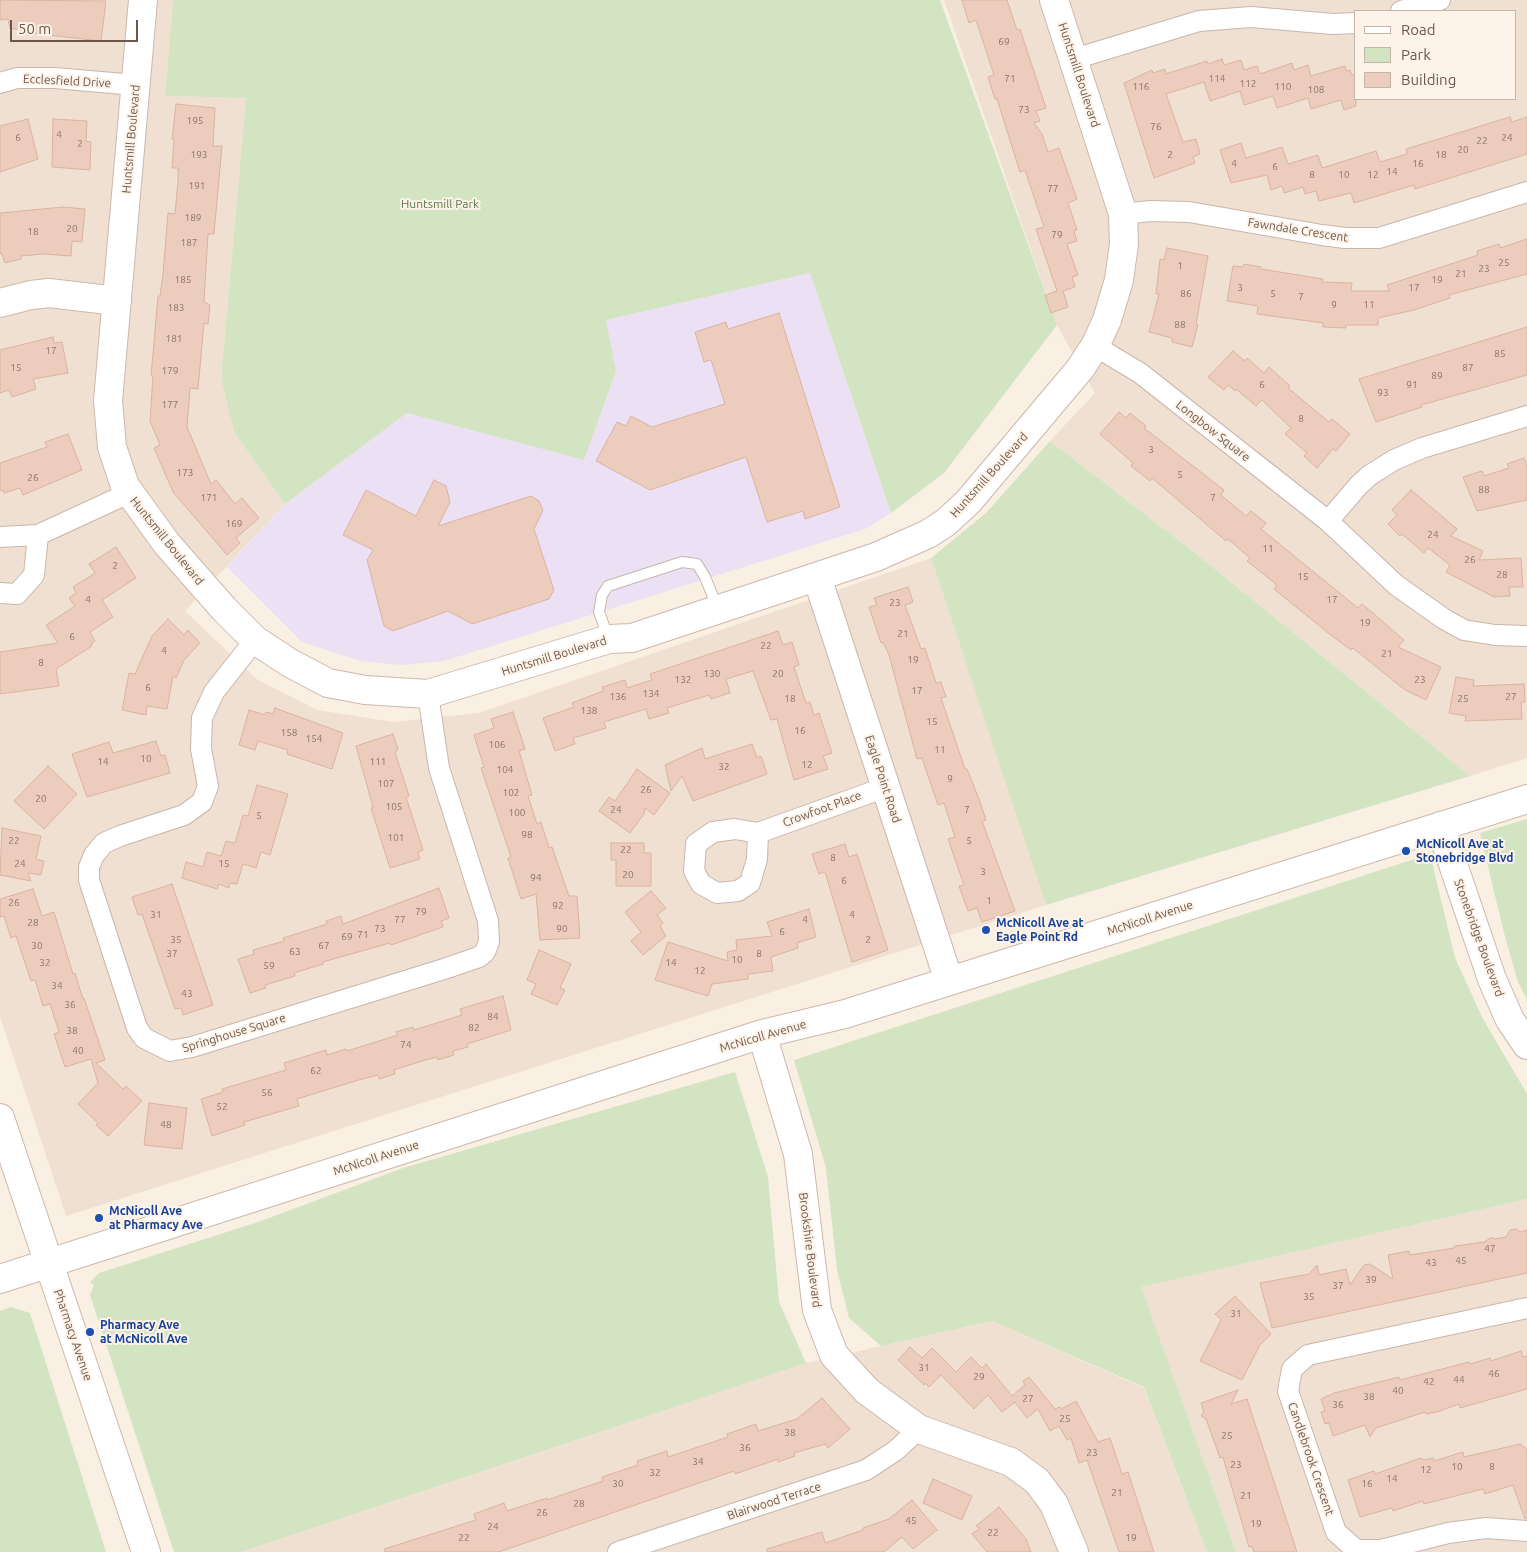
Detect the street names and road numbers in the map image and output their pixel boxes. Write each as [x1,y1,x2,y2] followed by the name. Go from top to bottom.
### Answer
[1055,21,1103,129] street label: Huntsmill Boulevard
[23,72,111,90] street label: Ecclesfield Drive
[119,84,143,194] street label: Huntsmill Boulevard
[1247,215,1349,245] street label: Fawndale Crescent
[1173,397,1253,465] street label: Longbow Square
[947,430,1031,520] street label: Huntsmill Boulevard
[127,494,207,588] street label: Huntsmill Boulevard
[500,633,608,679] street label: Huntsmill Boulevard
[862,733,904,825] street label: Eagle Point Road
[781,788,863,830] street label: Crowfoot Place
[1451,877,1507,999] street label: Stonebridge Boulevard
[1105,897,1195,939] street label: McNicoll Avenue
[181,1010,287,1056] street label: Springhouse Square
[718,1017,808,1055] street label: McNicoll Avenue
[331,1137,421,1179] street label: McNicoll Avenue
[796,1192,824,1308] street label: Brookshire Boulevard
[51,1287,95,1383] street label: Pharmacy Avenue
[1285,1400,1337,1518] street label: Candlebrook Crescent
[725,1479,823,1523] street label: Blairwood Terrace

